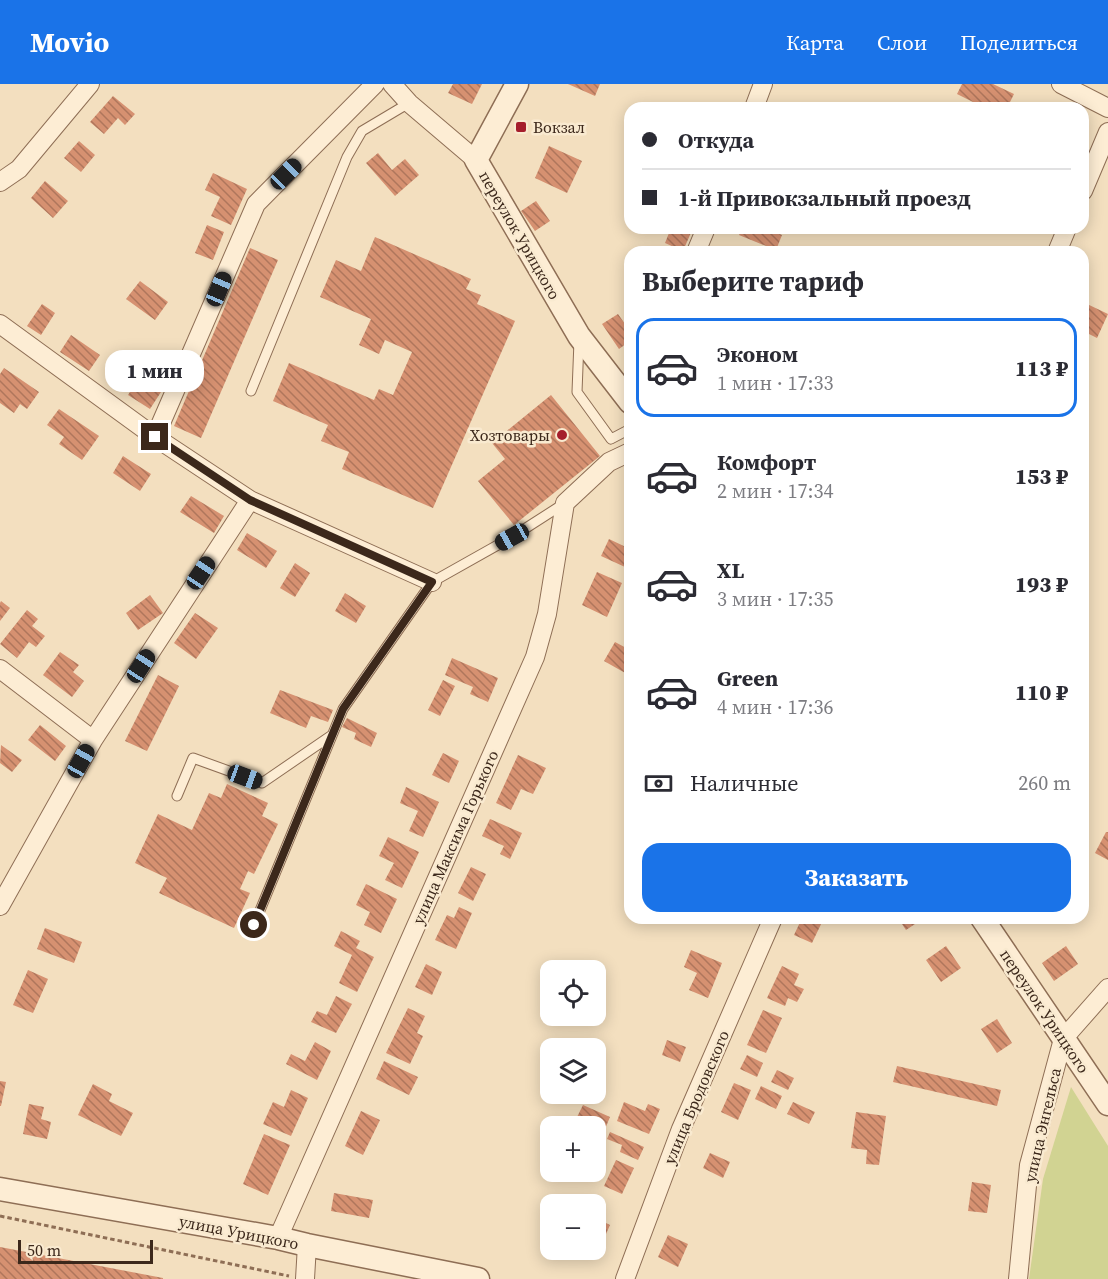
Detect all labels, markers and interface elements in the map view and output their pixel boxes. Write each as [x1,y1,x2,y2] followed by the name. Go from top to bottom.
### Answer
[30,23,109,61] text: Movio
[786,28,844,57] text: Карта
[877,28,927,57] text: Слои
[960,28,1078,57] text: Поделиться
[533,116,585,138] place label: Вокзал
[514,120,528,134] marker: Вокзал
[678,125,754,155] text: Откуда
[267,155,305,193] car
[474,167,566,304] street label: переулок Урицкого
[678,183,971,213] text: 1-й Привокзальный проезд
[642,263,864,300] text: Выберите тариф
[204,269,234,309] car
[717,339,798,369] text: Эконом
[645,341,699,395] icon: car
[106,350,204,392] callout: 1 мин
[1015,353,1068,383] text: 113 ₽
[126,357,183,385] text: 1 мин
[717,369,833,397] text: 1 мин · 17:33
[141,423,168,450] route end
[470,424,550,446] place label: Хозтовары
[555,428,569,442] marker: Хозтовары
[717,447,816,477] text: Комфорт
[645,449,699,503] icon: car
[1015,461,1068,491] text: 153 ₽
[717,477,833,505] text: 2 мин · 17:34
[492,520,532,554] car
[183,553,219,593] car
[717,555,744,585] text: XL
[645,557,699,611] icon: car
[1015,569,1068,599] text: 193 ₽
[717,585,833,613] text: 3 мин · 17:35
[124,646,158,686] car
[717,663,778,693] text: Green
[645,665,699,719] icon: car
[1015,677,1068,707] text: 110 ₽
[717,693,833,721] text: 4 мин · 17:36
[64,741,98,781] car
[407,746,503,928] street label: улица Максима Горького
[225,762,265,792] car
[642,767,675,800] icon: cash
[690,768,799,798] text: Наличные
[1018,769,1071,797] text: 260 m
[642,843,1071,912] button: Заказать
[240,911,267,938] route start
[995,945,1095,1078] street label: переулок Урицкого
[540,960,606,1260] map controls
[540,960,606,1026] button: locate
[658,1026,734,1167] street label: улица Бродовского
[540,1038,606,1104] button: layers
[1018,1065,1066,1184] street label: улица Энгельса
[540,1116,606,1182] button: +
[540,1194,606,1260] button: −
[177,1210,301,1254] street label: улица Урицкого
[18,1237,153,1264] scale bar
[27,1239,61,1261] text: 50 m

